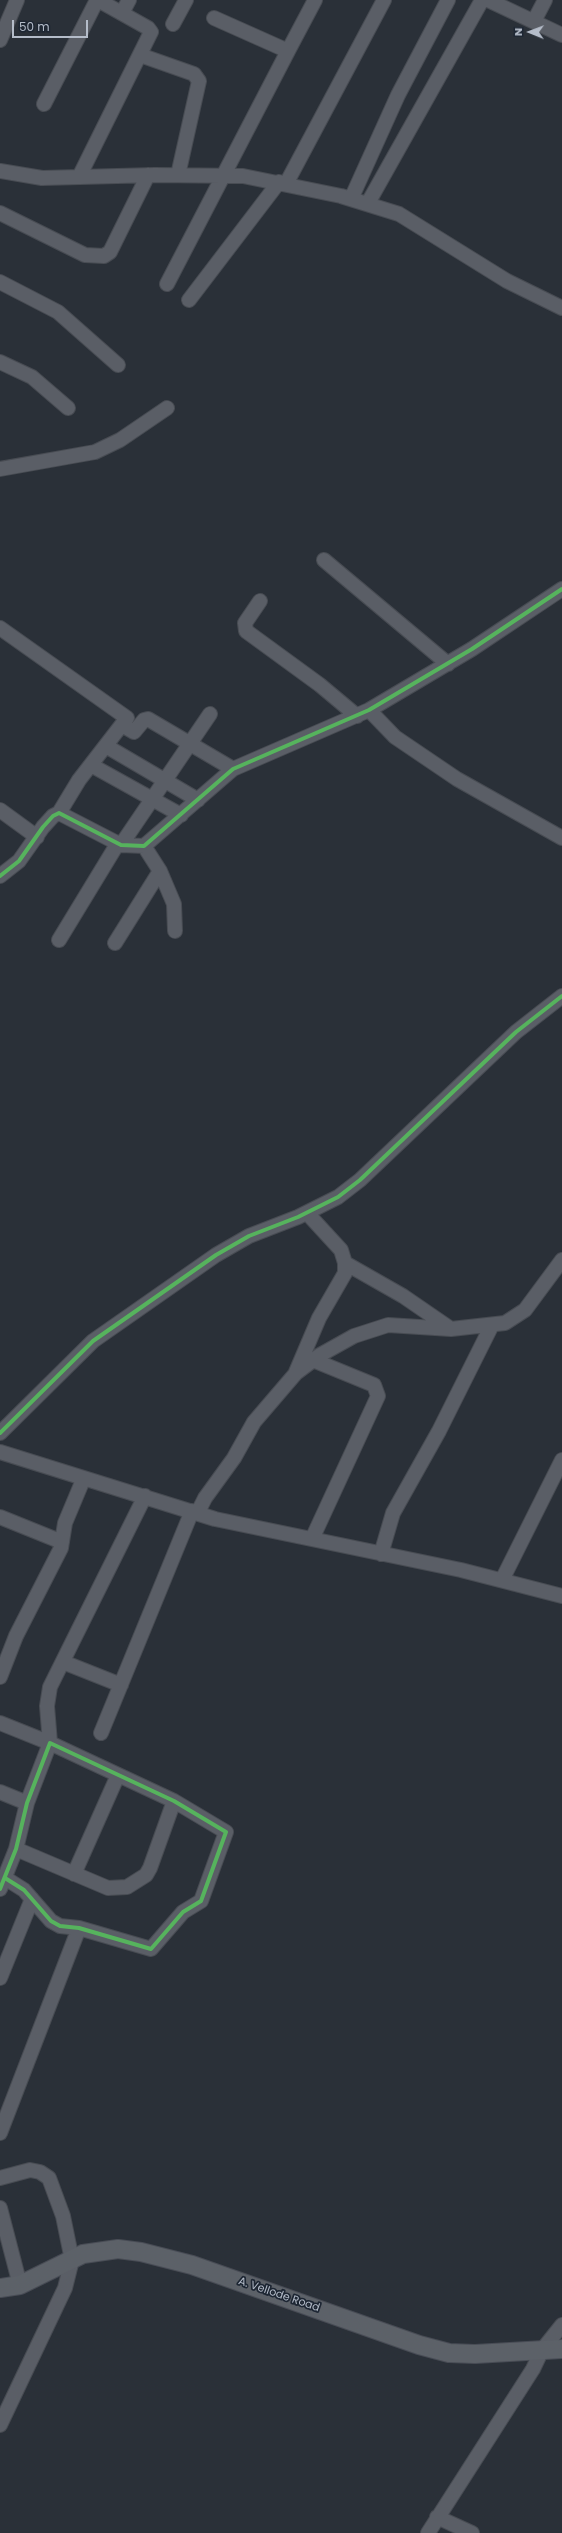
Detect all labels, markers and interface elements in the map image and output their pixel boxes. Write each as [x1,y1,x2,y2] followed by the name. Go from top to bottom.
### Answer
[14,12,90,38] scale bar
[510,12,550,52] north arrow
[19,18,50,35] text: 50 m
[510,28,526,36] text: N
[237,2275,321,2315] street label: A. Vellode Road

